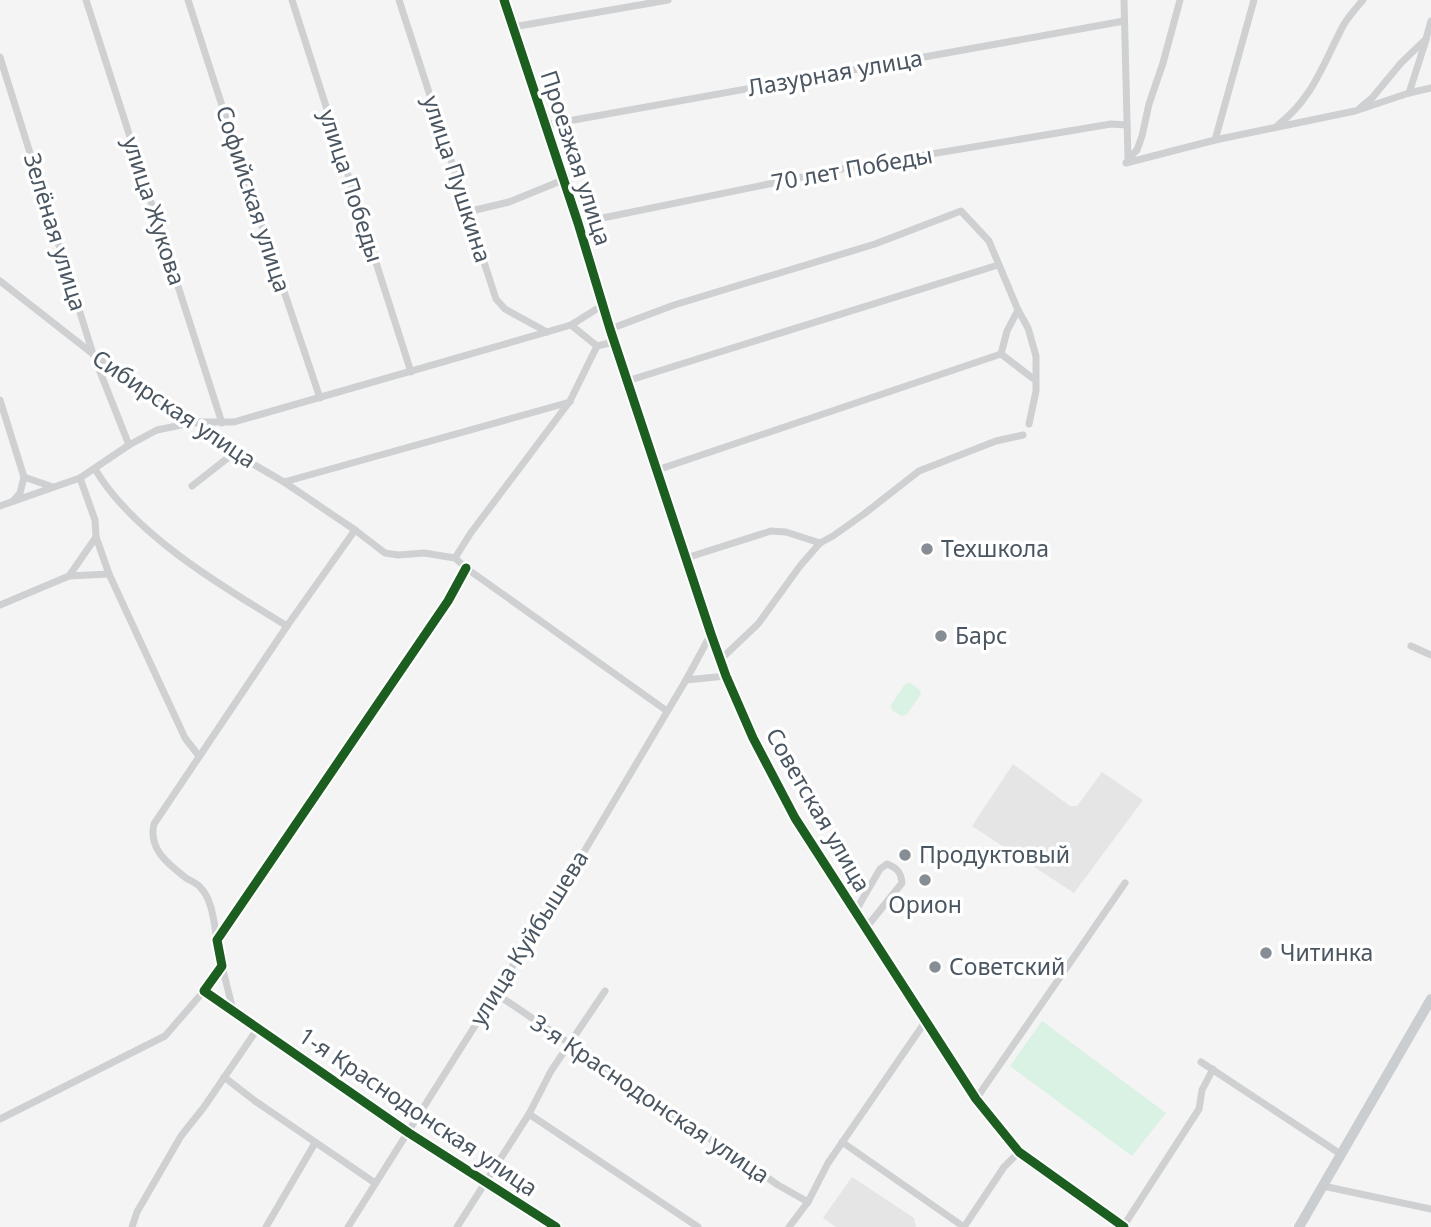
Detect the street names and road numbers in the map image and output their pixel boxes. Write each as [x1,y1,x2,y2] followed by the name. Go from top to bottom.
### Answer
[745,41,925,103] street label: Лазурная улица
[534,66,620,249] street label: Проезжая улица
[416,91,500,266] street label: улица Пушкина
[209,101,299,296] street label: Софийская улица
[312,105,392,266] street label: улица Победы
[116,132,194,289] street label: улица Жукова
[769,138,935,198] street label: 70 лет Победы
[17,149,95,315] street label: Зелёная улица
[86,341,263,475] street label: Сибирская улица
[759,722,879,897] street label: Советская улица
[461,844,595,1031] street label: улица Куйбышева
[525,1006,776,1190] street label: 3-я Краснодонская улица
[293,1019,544,1203] street label: 1-я Краснодонская улица

